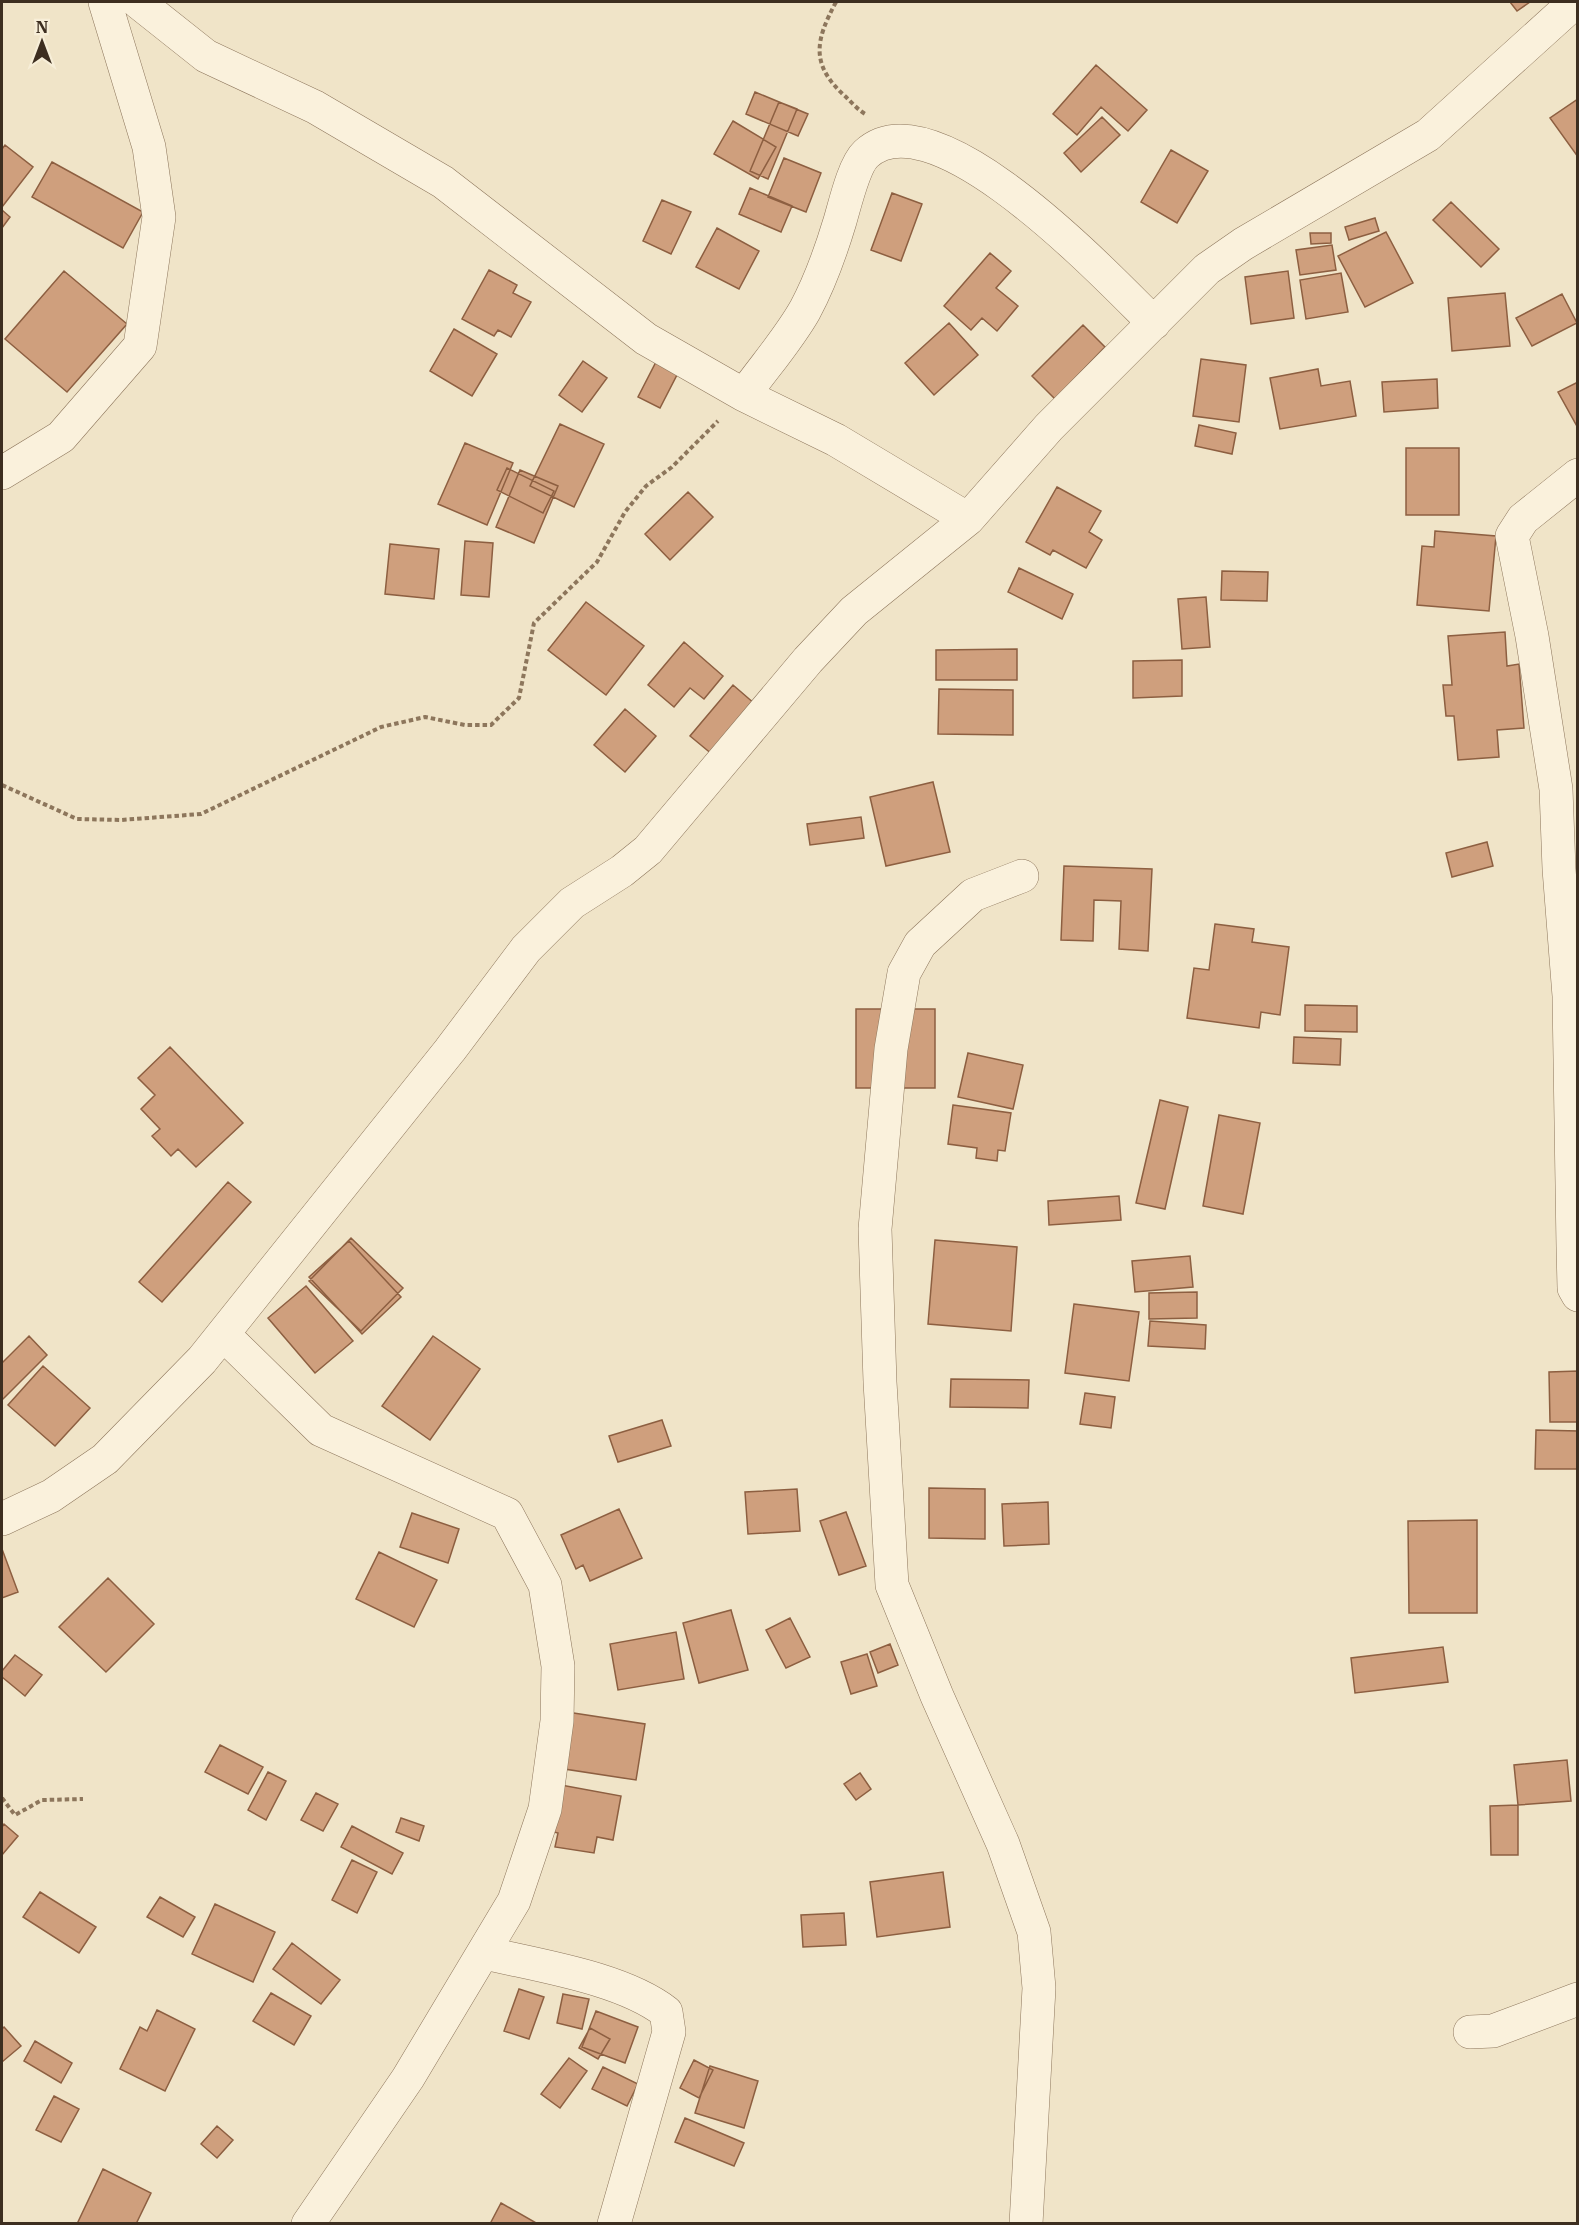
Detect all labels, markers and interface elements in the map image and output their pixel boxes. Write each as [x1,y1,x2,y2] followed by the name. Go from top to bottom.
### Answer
[12,12,72,72] north arrow
[36,17,48,37] text: N

